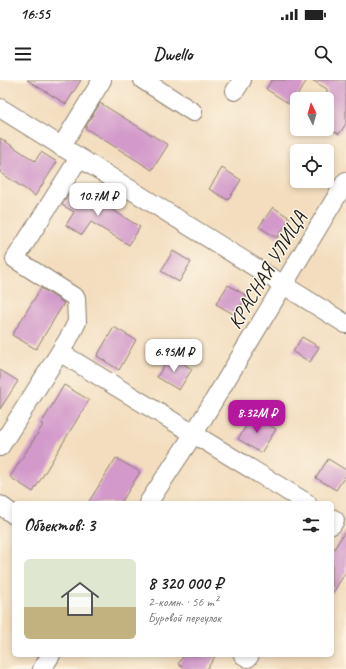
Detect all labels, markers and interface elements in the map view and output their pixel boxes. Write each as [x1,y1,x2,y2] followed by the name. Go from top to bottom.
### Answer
[20,5,50,24] text: 16:55
[12,43,34,65] icon: menu
[153,43,193,65] text: Dwello
[312,43,334,65] icon: search
[290,92,334,136] north arrow
[290,92,334,188] map controls
[290,144,334,188] button: locate
[61,183,135,217] pin: 10.7M ₽
[78,188,118,204] text: 10.7M ₽
[222,206,312,333] street label: КРАСНАЯ УЛИЦА
[137,339,211,373] pin: 6.95M ₽
[154,344,194,360] text: 6.95M ₽
[220,400,294,434] pin: 8.32M ₽
[237,405,277,421] text: 8.32M ₽
[300,514,322,536] icon: filters
[24,515,95,536] text: Объектов: 3
[148,573,223,594] text: 8 320 000 ₽
[56,575,104,623] icon: home
[148,594,218,610] text: 2-комн. · 56 m²
[148,610,221,626] text: Буровой переулок

